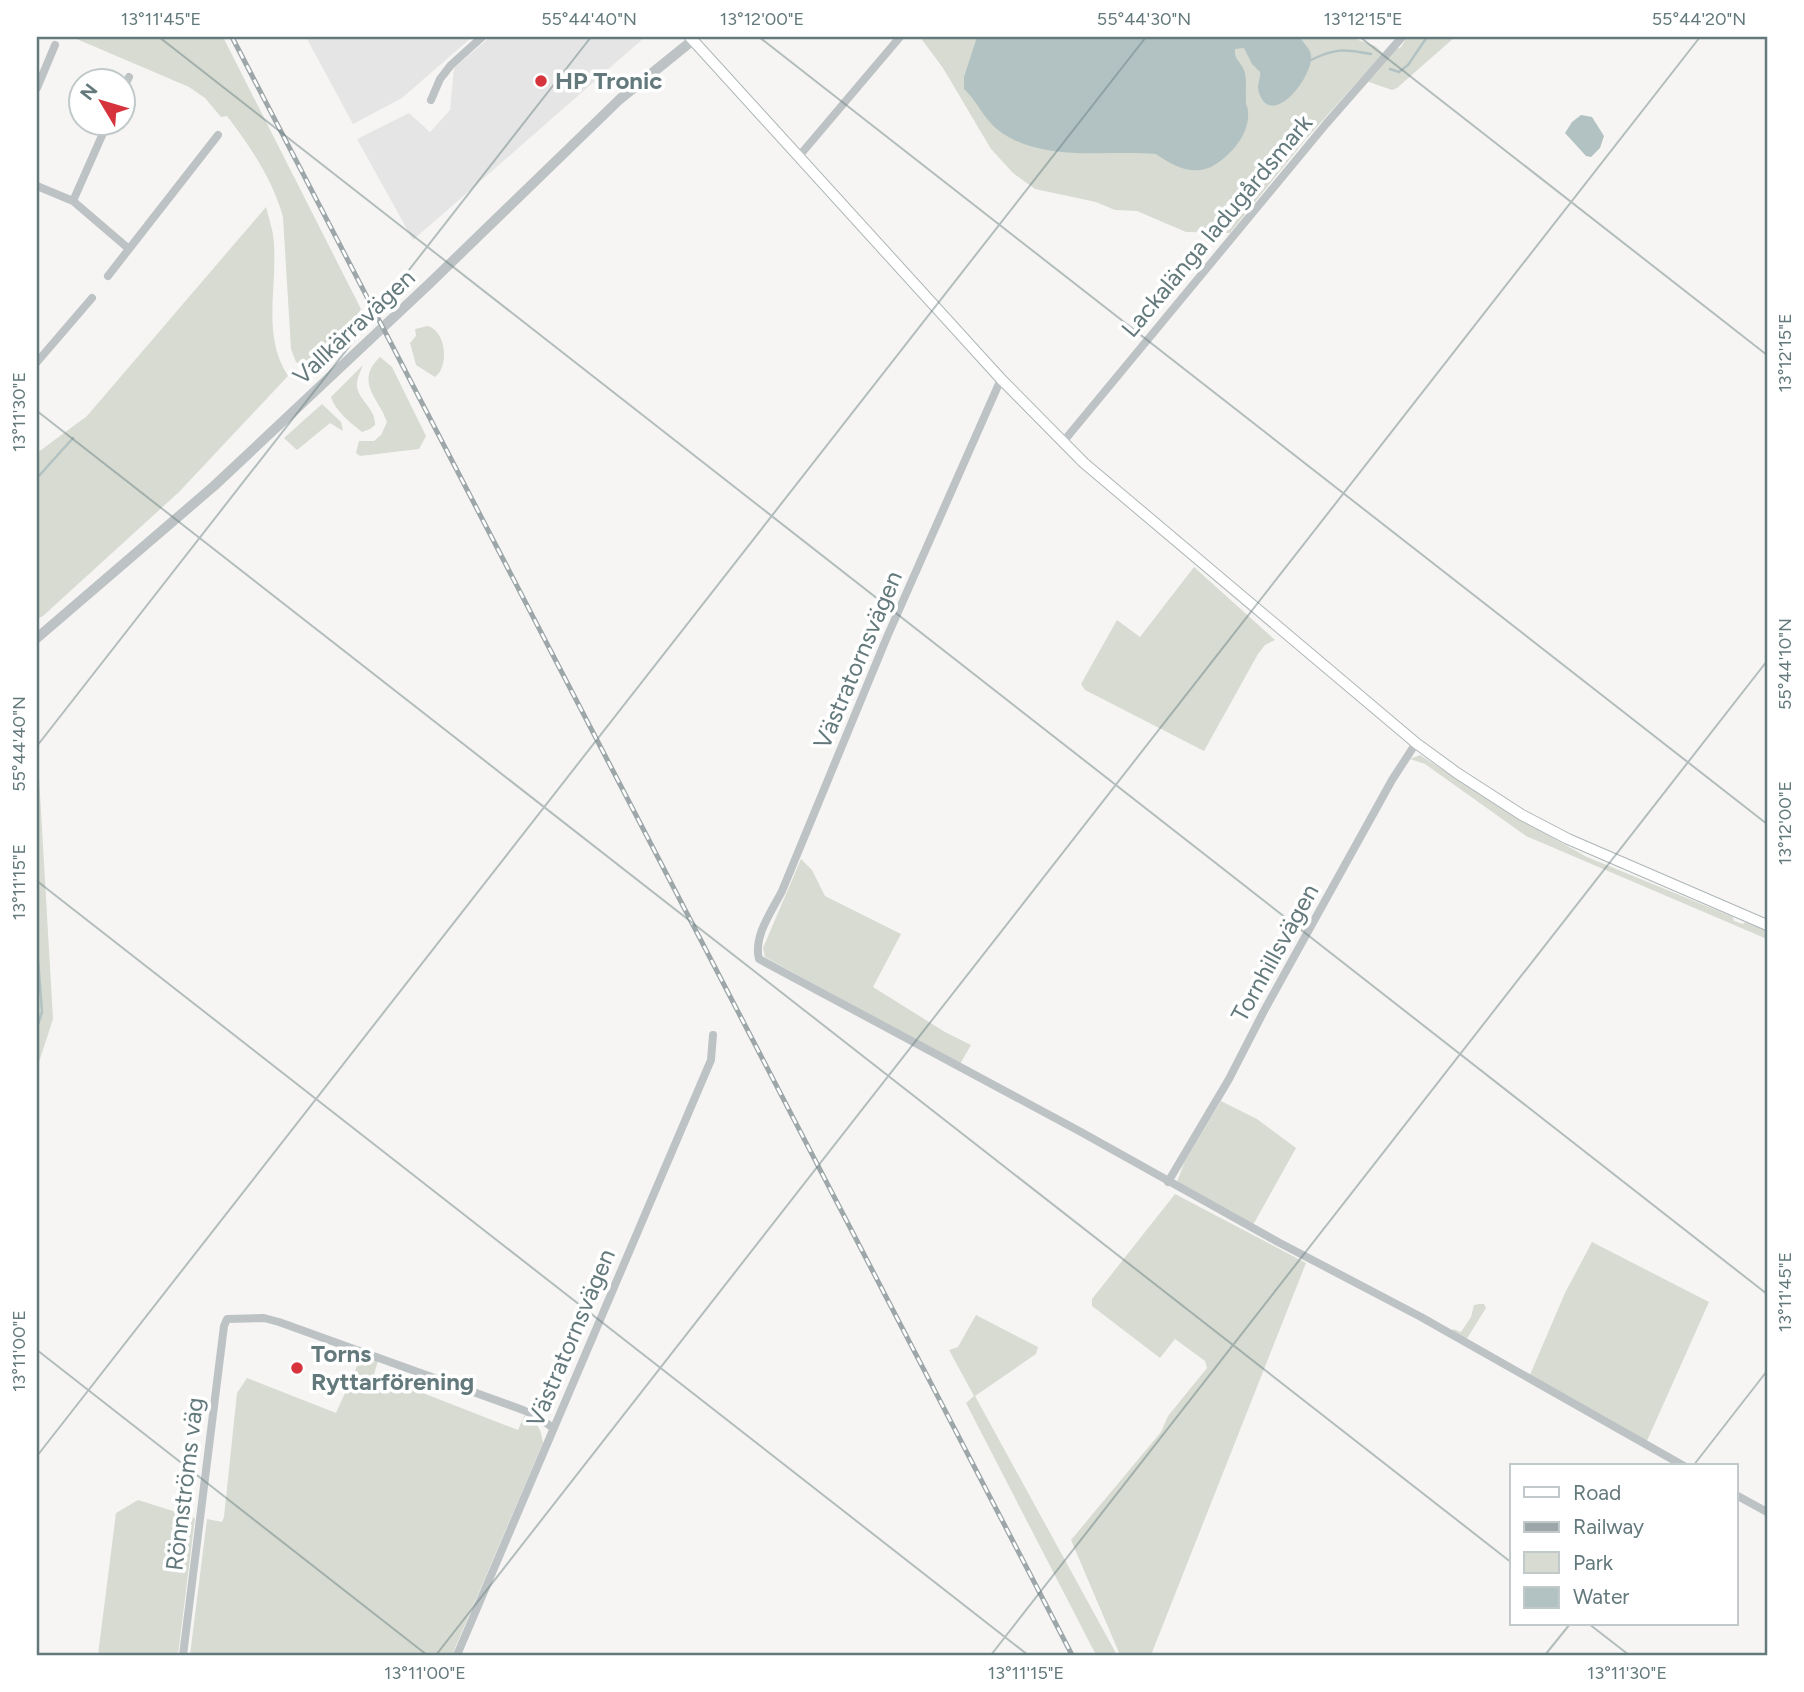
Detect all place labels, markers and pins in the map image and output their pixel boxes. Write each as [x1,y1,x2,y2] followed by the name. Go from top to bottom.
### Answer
[555,66,662,95] place label: HP Tronic
[533,73,549,89] marker: HP Tronic
[311,1339,474,1396] place label: Torns Ryttarförening
[289,1360,305,1376] marker: Torns Ryttarförening

